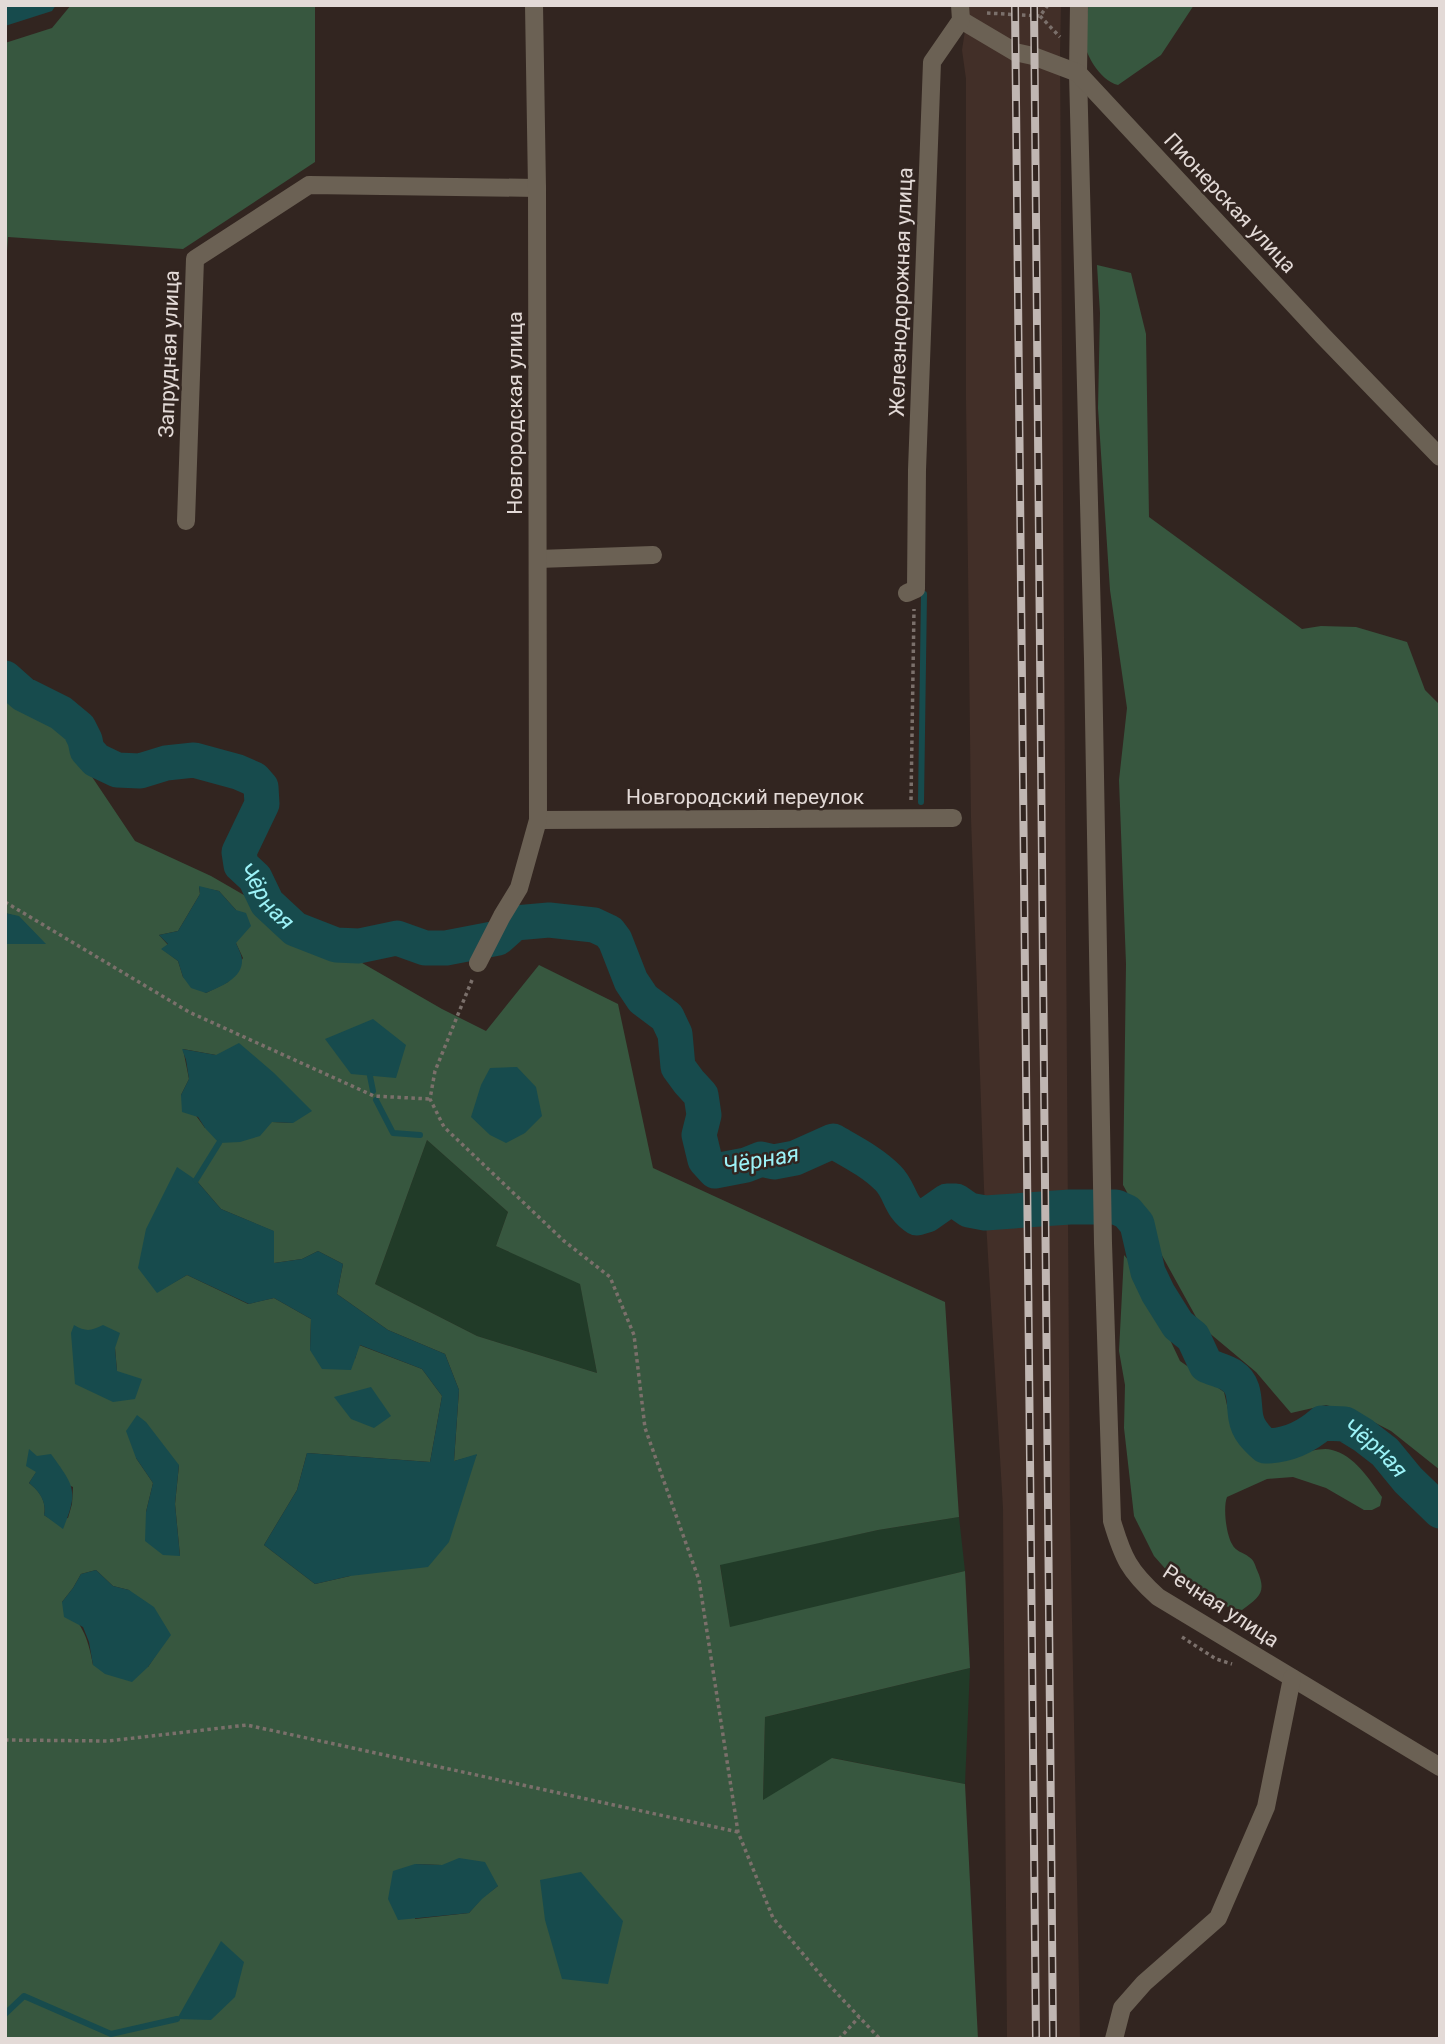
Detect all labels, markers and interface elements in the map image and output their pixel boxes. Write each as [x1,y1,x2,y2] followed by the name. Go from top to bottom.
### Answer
[1159,128,1301,278] street label: Пионерская улица
[885,167,917,417] street label: Железнодорожная улица
[154,270,184,438] street label: Запрудная улица
[503,311,527,515] street label: Новгородская улица
[626,785,865,809] street label: Новгородский переулок
[234,857,300,935] water label: Чёрная
[721,1140,801,1180] water label: Чёрная
[1339,1413,1414,1483] water label: Чёрная
[1158,1560,1284,1652] street label: Речная улица

